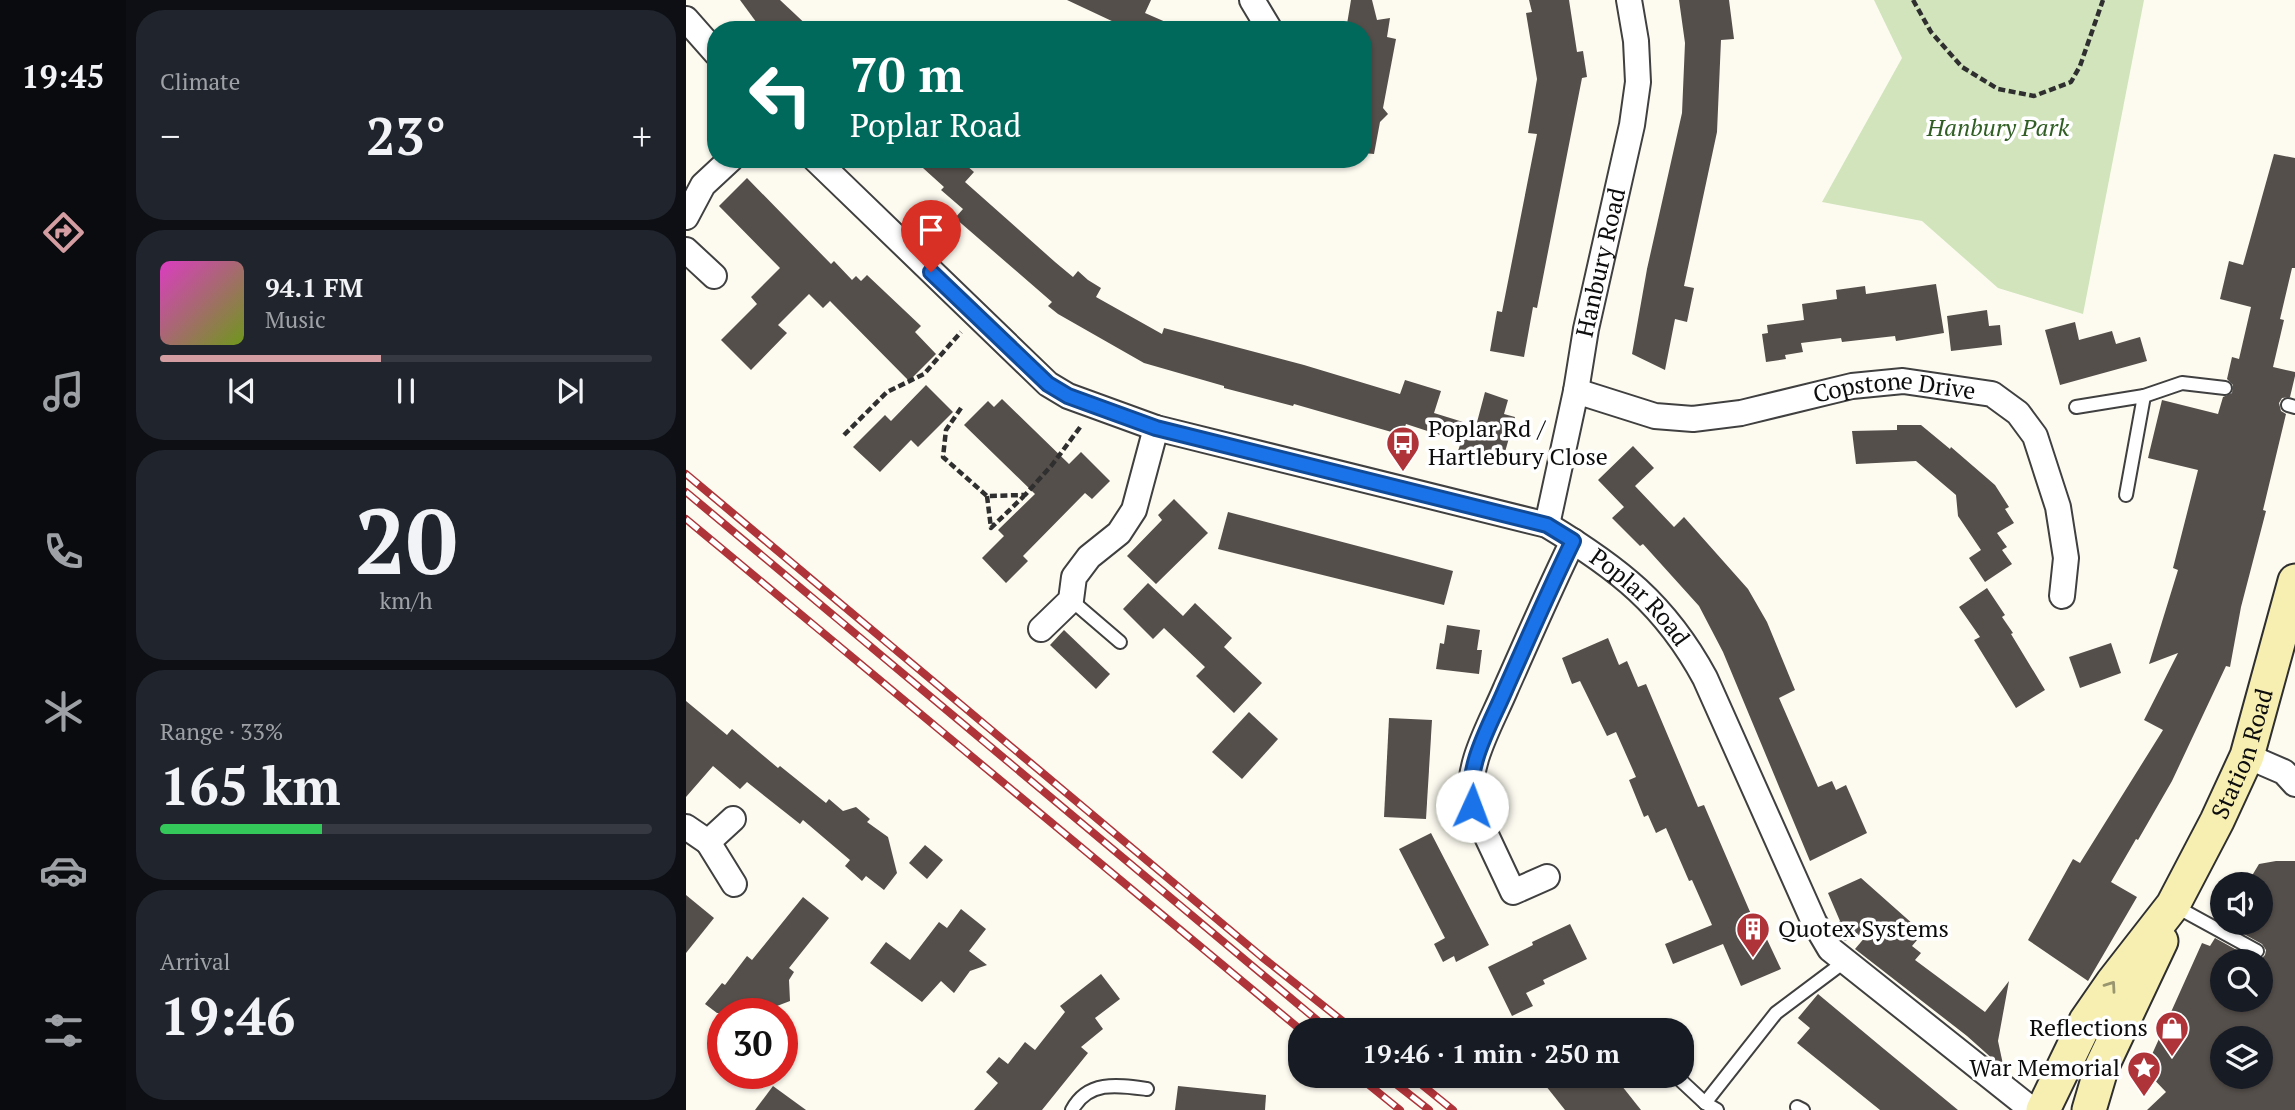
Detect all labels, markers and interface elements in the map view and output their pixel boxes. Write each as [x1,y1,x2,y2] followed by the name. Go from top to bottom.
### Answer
[850,41,964,106] text: 70 m
[735,49,826,140] icon: left
[21,55,105,97] text: 19:45
[160,66,240,97] text: Climate
[366,101,446,170] text: 23°
[850,104,1021,146] text: Poplar Road
[160,111,180,161] text: −
[632,111,652,161] text: +
[1926,111,2070,143] park label: Hanbury Park
[1568,185,1632,340] street label: Hanbury Road
[901,200,961,272] pin
[39,208,88,257] icon: directions
[912,211,950,249] icon: arrive
[265,270,363,304] text: 94.1 FM
[265,304,326,335] text: Music
[1810,364,1978,410] street label: Copstone Drive
[39,367,88,416] icon: music
[223,372,261,410] icon: previous
[387,372,425,410] icon: pause
[551,372,589,410] icon: next
[1428,412,1608,472] place label: Poplar Rd / Hartlebury Close
[1384,424,1422,473] bus stop icon: Poplar Rd / Hartlebury Close
[355,479,457,600] text: 20
[39,527,88,576] icon: phone
[1584,540,1698,652] street label: Poplar Road
[379,585,433,616] text: km/h
[2203,685,2280,824] street label: Station Road
[39,687,88,736] icon: climate
[160,716,283,747] text: Range · 33%
[160,751,341,820] text: 165 km
[1435,769,1509,843] position arrow
[39,846,88,895] icon: car
[2210,872,2273,1089] map controls
[2210,872,2273,935] button: sound
[1734,910,1772,959] building icon: Quotex Systems
[1778,912,1949,944] place label: Quotex Systems
[160,946,231,977] text: Arrival
[2210,949,2273,1012] button: search
[160,981,295,1050] text: 19:46
[2102,981,2115,994] one-way arrow
[707,998,798,1089] speed limit sign: 30
[39,1006,88,1055] icon: filters
[2153,1009,2191,1058] shop icon: Reflections
[2029,1011,2148,1043] place label: Reflections
[2210,1026,2273,1089] button: layers
[1362,1036,1620,1070] text: 19:46 · 1 min · 250 m
[2125,1049,2163,1098] place icon: War Memorial
[1969,1051,2120,1083] place label: War Memorial

